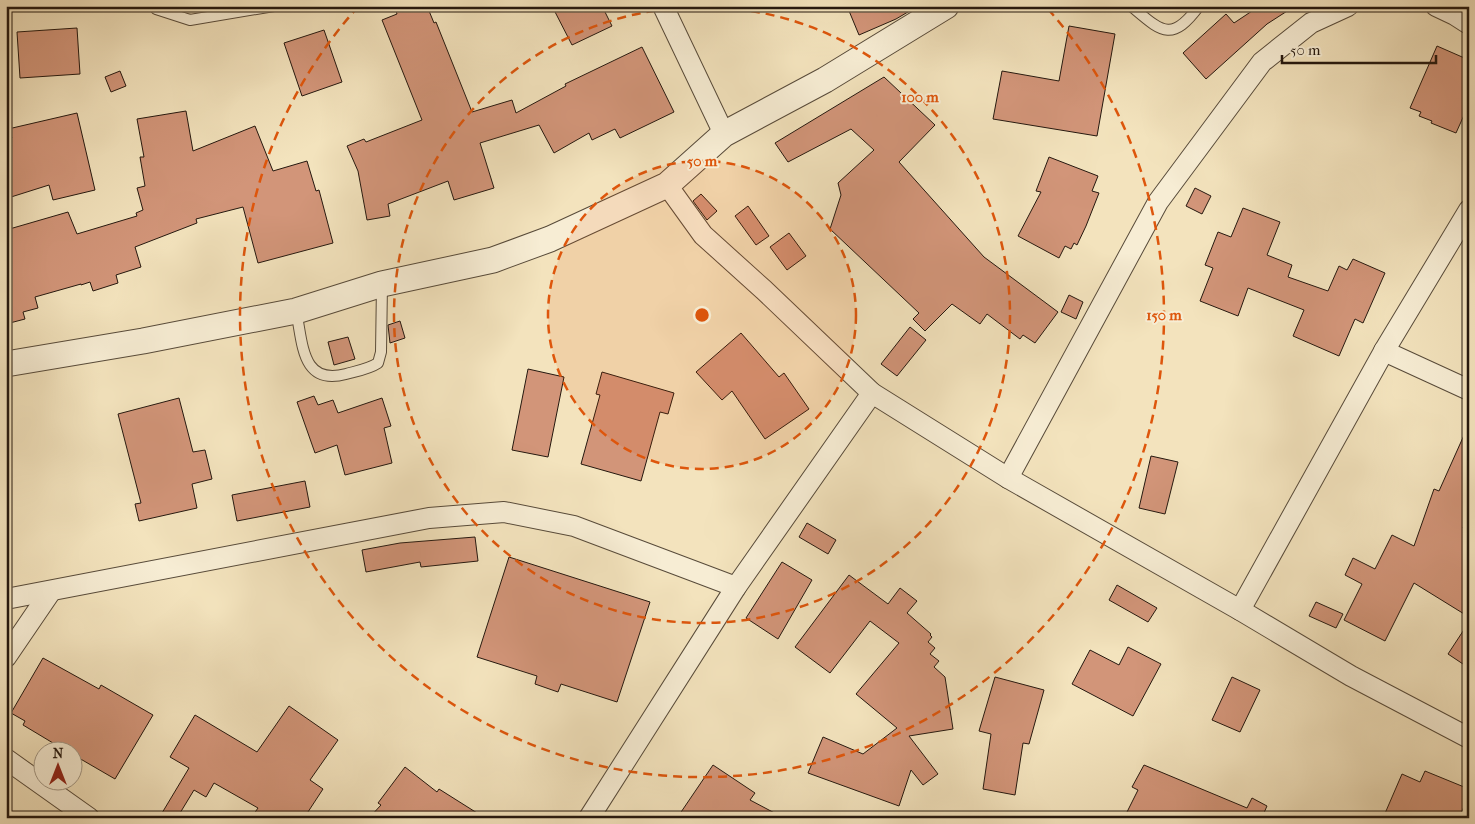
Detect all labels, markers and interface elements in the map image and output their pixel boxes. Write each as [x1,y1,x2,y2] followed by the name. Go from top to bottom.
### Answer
[1282,32,1436,64] scale bar
[1290,41,1321,59] text: 50 m
[901,88,939,106] text: 100 m
[687,152,718,170] text: 50 m
[693,306,711,324] centre of rings
[1146,306,1182,324] text: 150 m
[32,742,82,792] north arrow
[53,745,64,762] text: N

